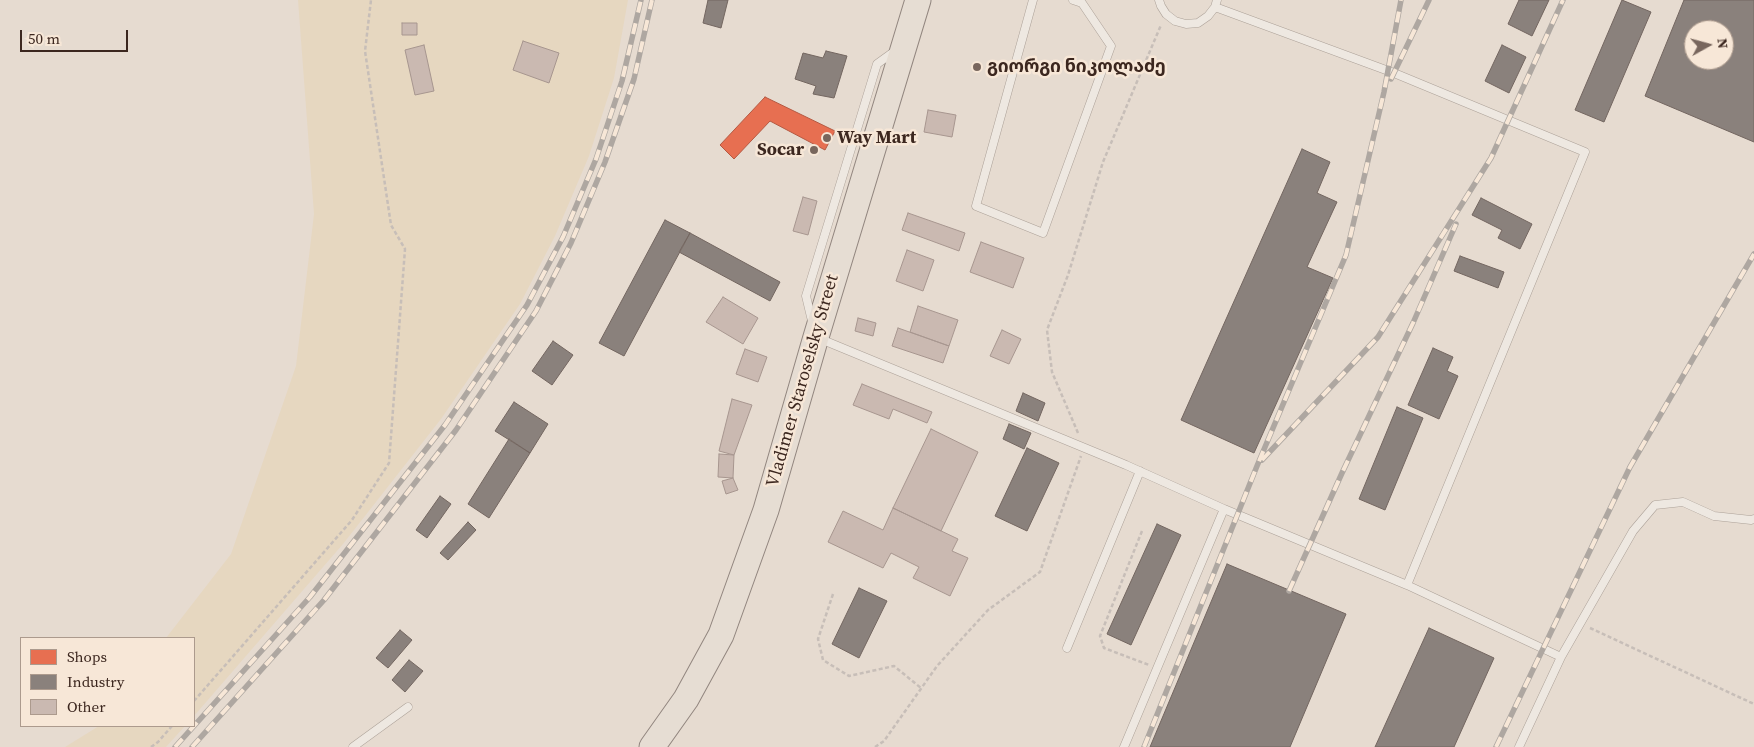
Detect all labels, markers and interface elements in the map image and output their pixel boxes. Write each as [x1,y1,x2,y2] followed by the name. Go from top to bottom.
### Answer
[22,20,130,52] scale bar
[1684,20,1734,70] north arrow
[28,28,60,49] text: 50 m
[1712,37,1733,50] text: N
[987,56,1166,78] place label: გიორგი ნიკოლაძე
[971,61,983,73] marker: გიორგი ნიკოლაძე
[837,127,916,149] place label: Way Mart
[821,132,833,144] marker: Way Mart
[757,139,804,161] place label: Socar
[808,144,820,156] marker: Socar
[762,272,844,490] street label: Vladimer Staroselsky Street
[20,637,195,727] legend
[67,646,107,667] text: Shops
[67,671,124,692] text: Industry
[67,696,106,717] text: Other

